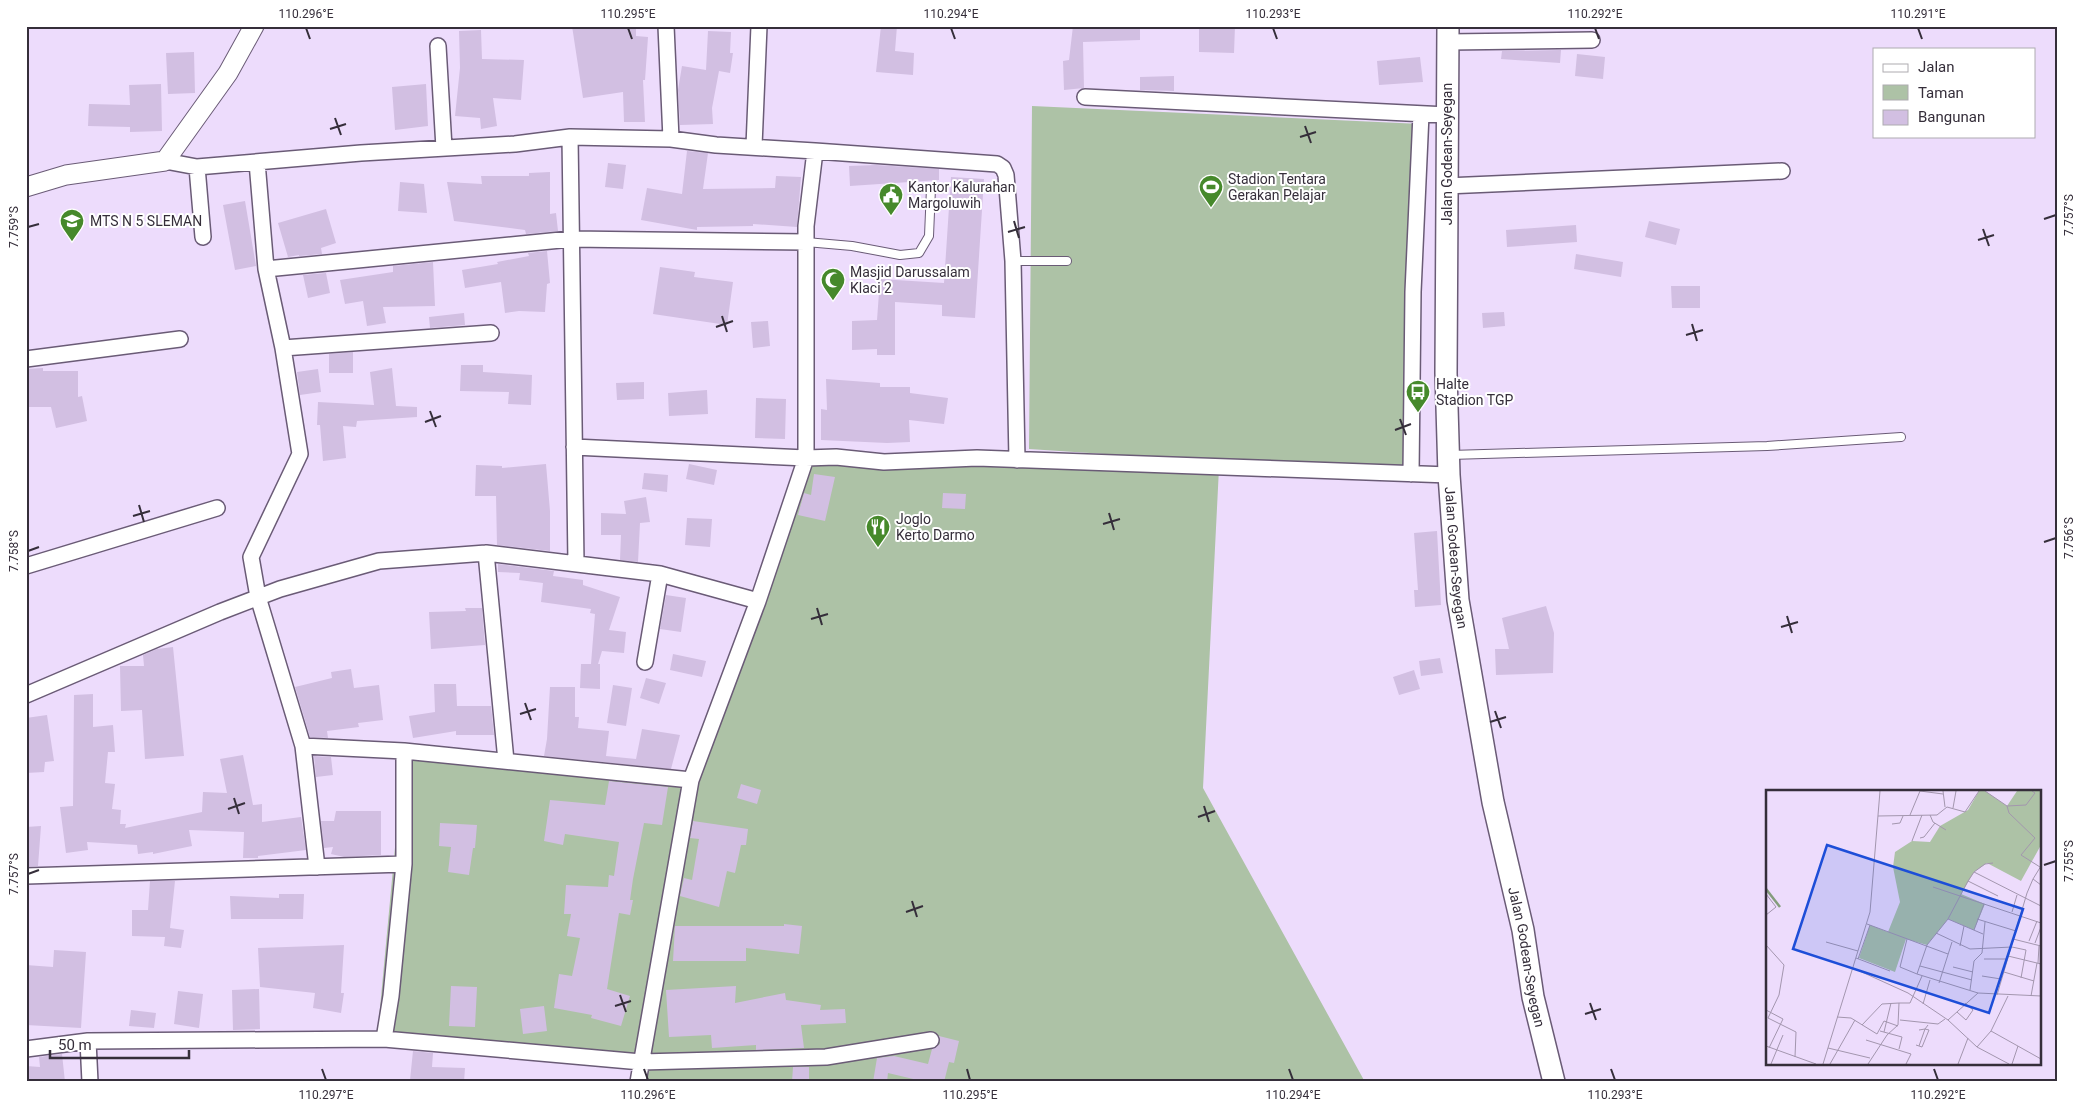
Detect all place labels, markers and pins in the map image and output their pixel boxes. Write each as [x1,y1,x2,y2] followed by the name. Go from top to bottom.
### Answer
[1228,171,1326,203] place label: Stadion Tentara Gerakan Pelajar
[1198,174,1224,208] sports icon: Stadion Tentara Gerakan Pelajar
[908,179,1015,211] place label: Kantor Kalurahan Margoluwih
[878,182,904,216] public building icon: Kantor Kalurahan Margoluwih
[59,208,85,242] school or university icon: MTS N 5 SLEMAN
[90,213,202,229] place label: MTS N 5 SLEMAN
[850,264,970,296] place label: Masjid Darussalam Klaci 2
[820,267,846,301] mosque icon: Masjid Darussalam Klaci 2
[1436,376,1513,408] place label: Halte Stadion TGP
[1405,379,1431,413] bus stop icon: Halte Stadion TGP
[896,511,975,543] place label: Joglo Kerto Darmo
[865,514,891,548] restaurant icon: Joglo Kerto Darmo

